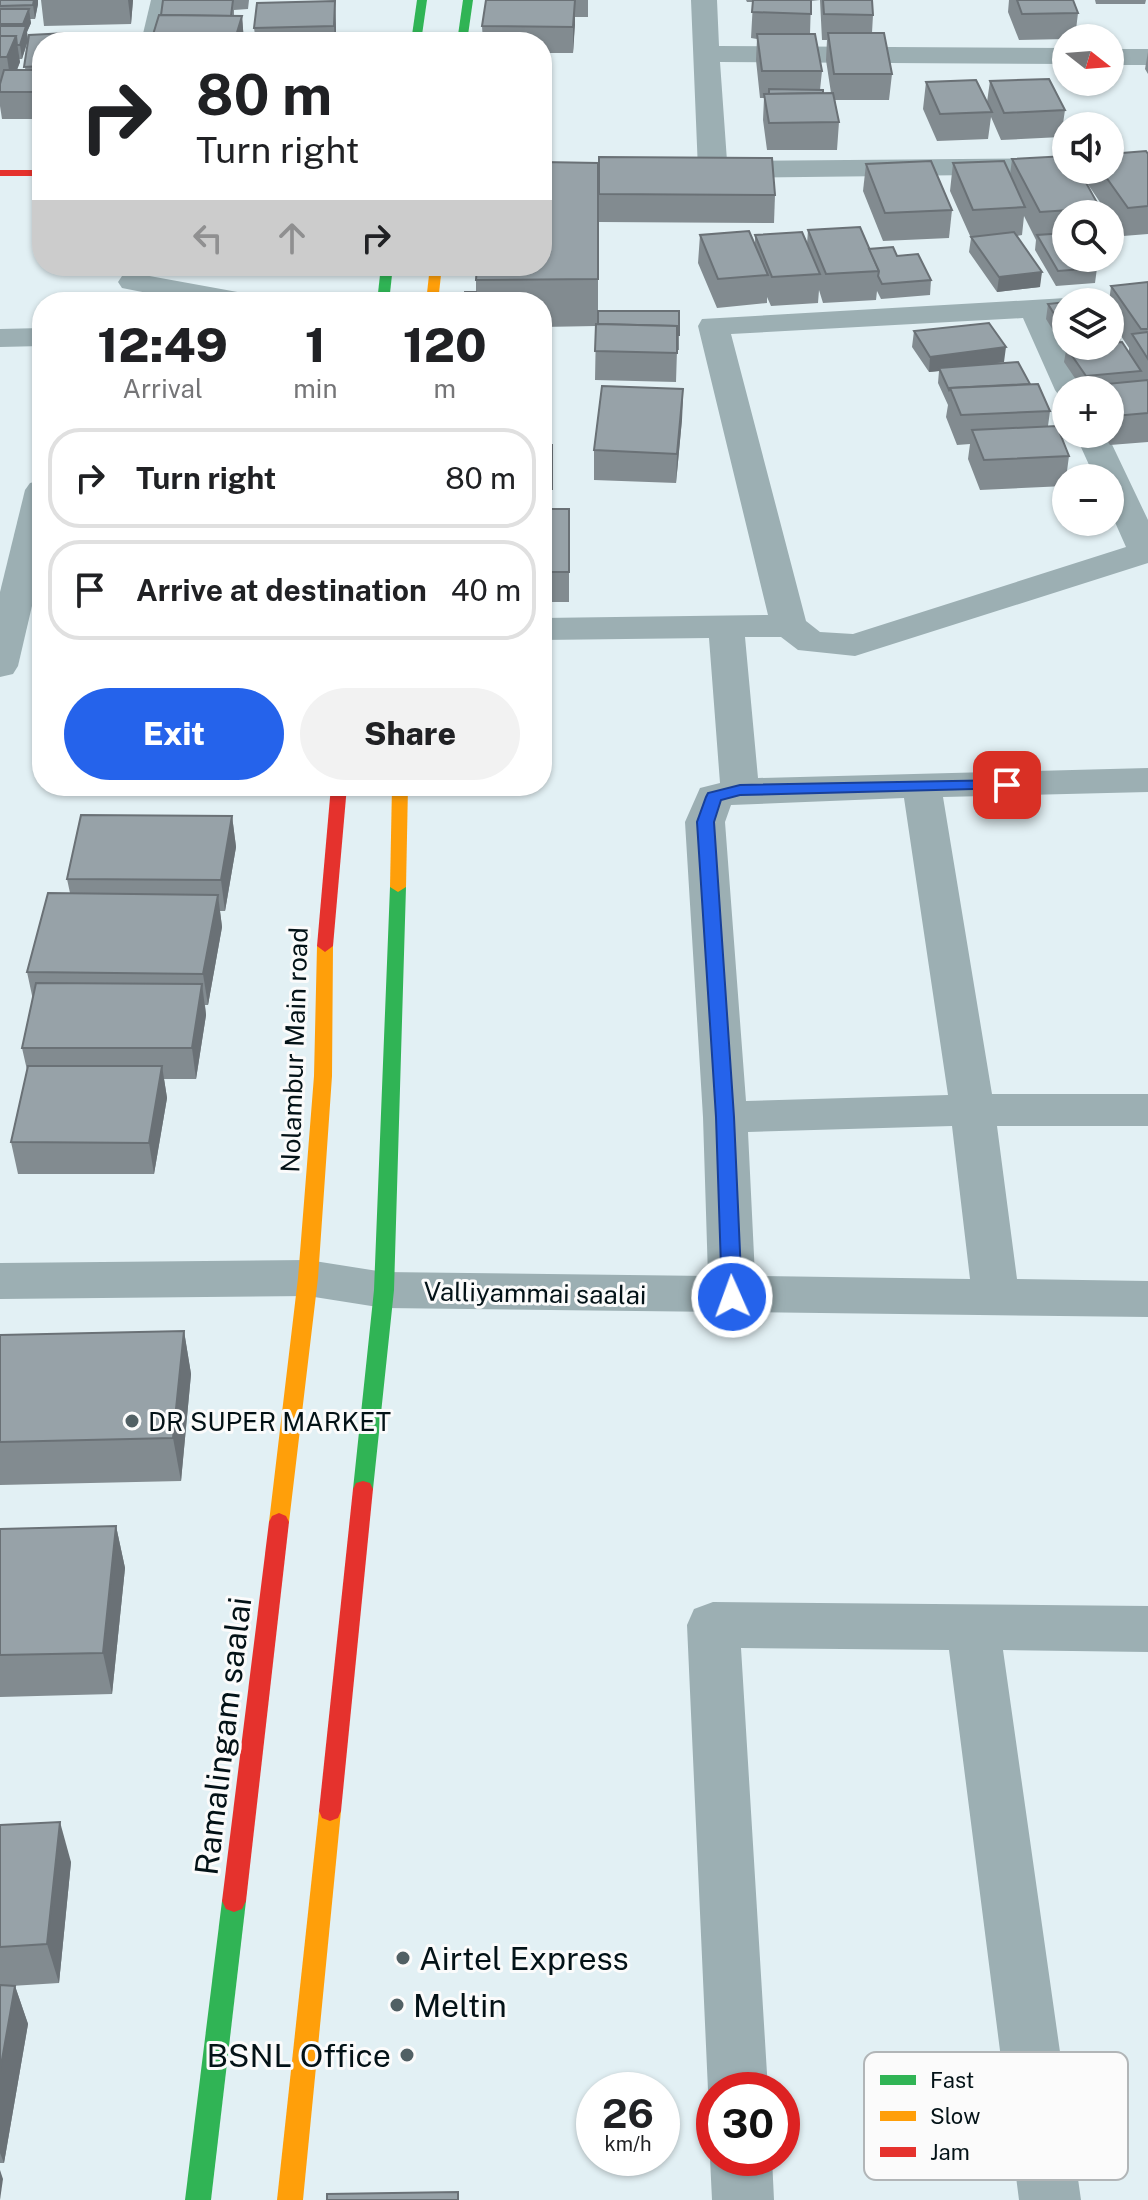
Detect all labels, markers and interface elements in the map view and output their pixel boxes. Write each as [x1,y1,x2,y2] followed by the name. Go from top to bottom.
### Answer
[1052,24,1124,96] north arrow
[1052,24,1124,536] map controls
[196,62,332,128] text: 80 m
[64,64,168,168] icon: right
[1052,112,1124,184] button: sound
[196,129,359,171] text: Turn right
[1052,200,1124,272] button: search
[186,216,230,260] icon: left
[270,216,314,260] icon: ahead
[354,216,398,260] icon: right
[1052,288,1124,360] button: layers
[97,316,228,373] text: 12:49
[305,316,326,373] text: 1
[403,316,487,373] text: 120
[122,373,203,404] text: Arrival
[293,373,337,404] text: min
[433,373,456,404] text: m
[1052,376,1124,448] button: +
[68,456,112,500] icon: right
[136,460,276,496] text: Turn right
[445,460,516,496] text: 80 m
[1052,464,1124,536] button: −
[68,568,112,612] icon: arrive
[136,572,427,608] text: Arrive at destination
[451,572,521,608] text: 40 m
[64,688,284,780] button: Exit
[300,688,520,780] button: Share
[973,751,1041,819] pin
[985,763,1029,807] icon: arrive
[274,927,314,1173] street label: Nolambur Main road
[690,1255,774,1339] position arrow
[423,1276,647,1310] street label: Valliyammai saalai
[148,1406,391,1437] place label: DR SUPER MARKET
[123,1412,141,1430] marker: DR SUPER MARKET
[188,1595,258,1877] street label: Ramalingam saalai
[419,1940,629,1977] place label: Airtel Express
[394,1949,412,1967] marker: Airtel Express
[413,1987,507,2024] place label: Meltin
[388,1996,406,2014] marker: Meltin
[207,2037,391,2074] place label: BSNL Office
[398,2046,416,2064] marker: BSNL Office
[864,2052,1128,2180] legend
[930,2067,974,2093] text: Fast
[696,2072,800,2176] speed limit sign: 30
[602,2090,654,2137] text: 26
[930,2103,980,2129] text: Slow
[604,2132,652,2156] text: km/h
[930,2139,970,2165] text: Jam

